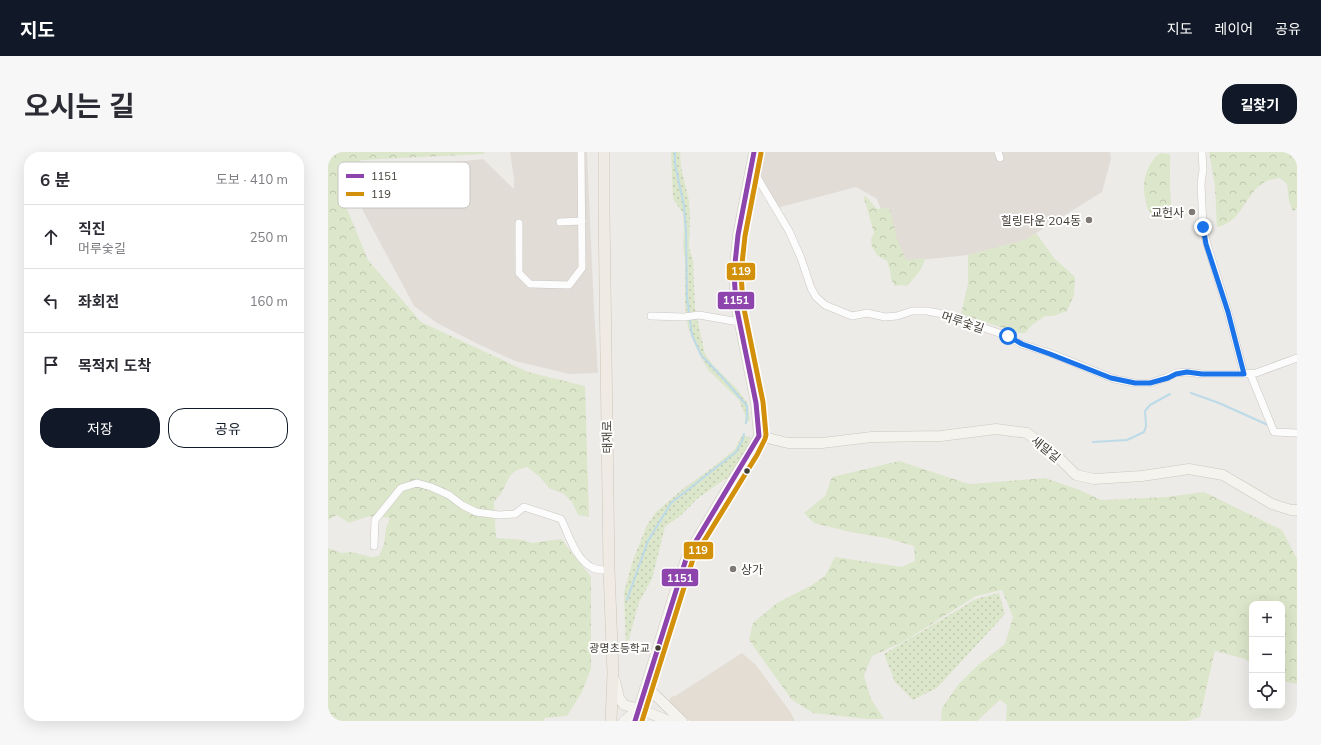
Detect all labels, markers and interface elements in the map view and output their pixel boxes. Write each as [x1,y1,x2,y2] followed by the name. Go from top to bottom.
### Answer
[20,18,55,42] text: 지도
[1167,20,1193,38] text: 지도
[1215,20,1253,38] text: 레이어
[1275,20,1301,38] text: 공유
[1222,84,1297,124] button: 길찾기
[24,88,135,123] text: 오시는 길
[338,162,470,208] legend
[40,169,71,190] text: 6 분
[371,169,397,183] text: 1151
[216,171,288,187] text: 도보 · 410 m
[371,187,391,201] text: 119
[1151,205,1184,220] place label: 교헌사
[1187,207,1197,217] marker: 교헌사
[1001,213,1081,228] place label: 힐링타운 204동
[1084,215,1094,225] marker: 힐링타운 204동
[1194,218,1212,236] route end
[78,219,106,238] text: 직진
[40,226,62,248] icon: ahead
[250,229,288,245] text: 250 m
[78,240,126,256] text: 머루숯길
[726,262,756,281] line badge: 119
[731,264,751,278] text: 119
[40,290,62,312] icon: left
[717,291,755,310] line badge: 1151
[78,292,119,311] text: 좌회전
[250,293,288,309] text: 160 m
[723,293,750,307] text: 1151
[940,308,986,336] street label: 머루숯길
[999,327,1017,345] route start
[40,354,62,376] icon: arrive
[78,356,151,375] text: 목적지 도착
[40,408,160,448] button: 저장
[168,408,288,448] button: 공유
[599,420,615,454] street label: 태재로
[1028,433,1064,465] street label: 새말길
[742,466,752,476] unlabelled marker
[683,541,714,560] line badge: 119
[688,543,708,557] text: 119
[741,562,763,577] place label: 상가
[728,564,738,574] marker: 상가
[661,568,699,587] line badge: 1151
[667,571,694,585] text: 1151
[1249,601,1285,709] map controls
[1249,601,1285,637] button: +
[1249,637,1285,673] button: −
[589,641,650,655] place label: 광명초등학교
[653,643,663,653] marker: 광명초등학교
[1249,673,1285,709] button: locate

